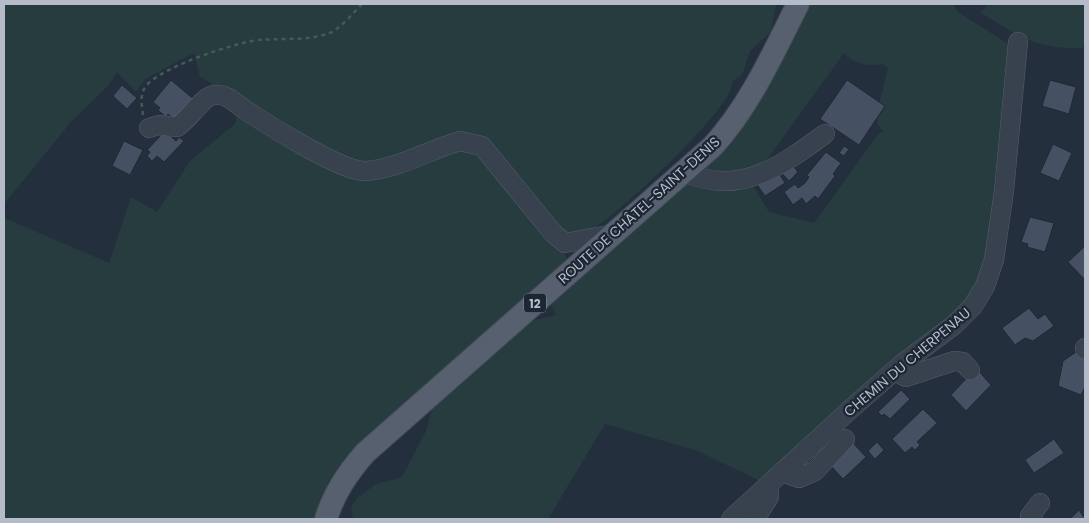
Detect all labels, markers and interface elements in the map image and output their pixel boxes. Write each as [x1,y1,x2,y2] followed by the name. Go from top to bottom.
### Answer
[554,132,724,288] street label: ROUTE DE CHÂTEL-SAINT-DENIS
[524,294,546,312] road number: 12
[839,303,975,421] street label: CHEMIN DU CHERPENAU

